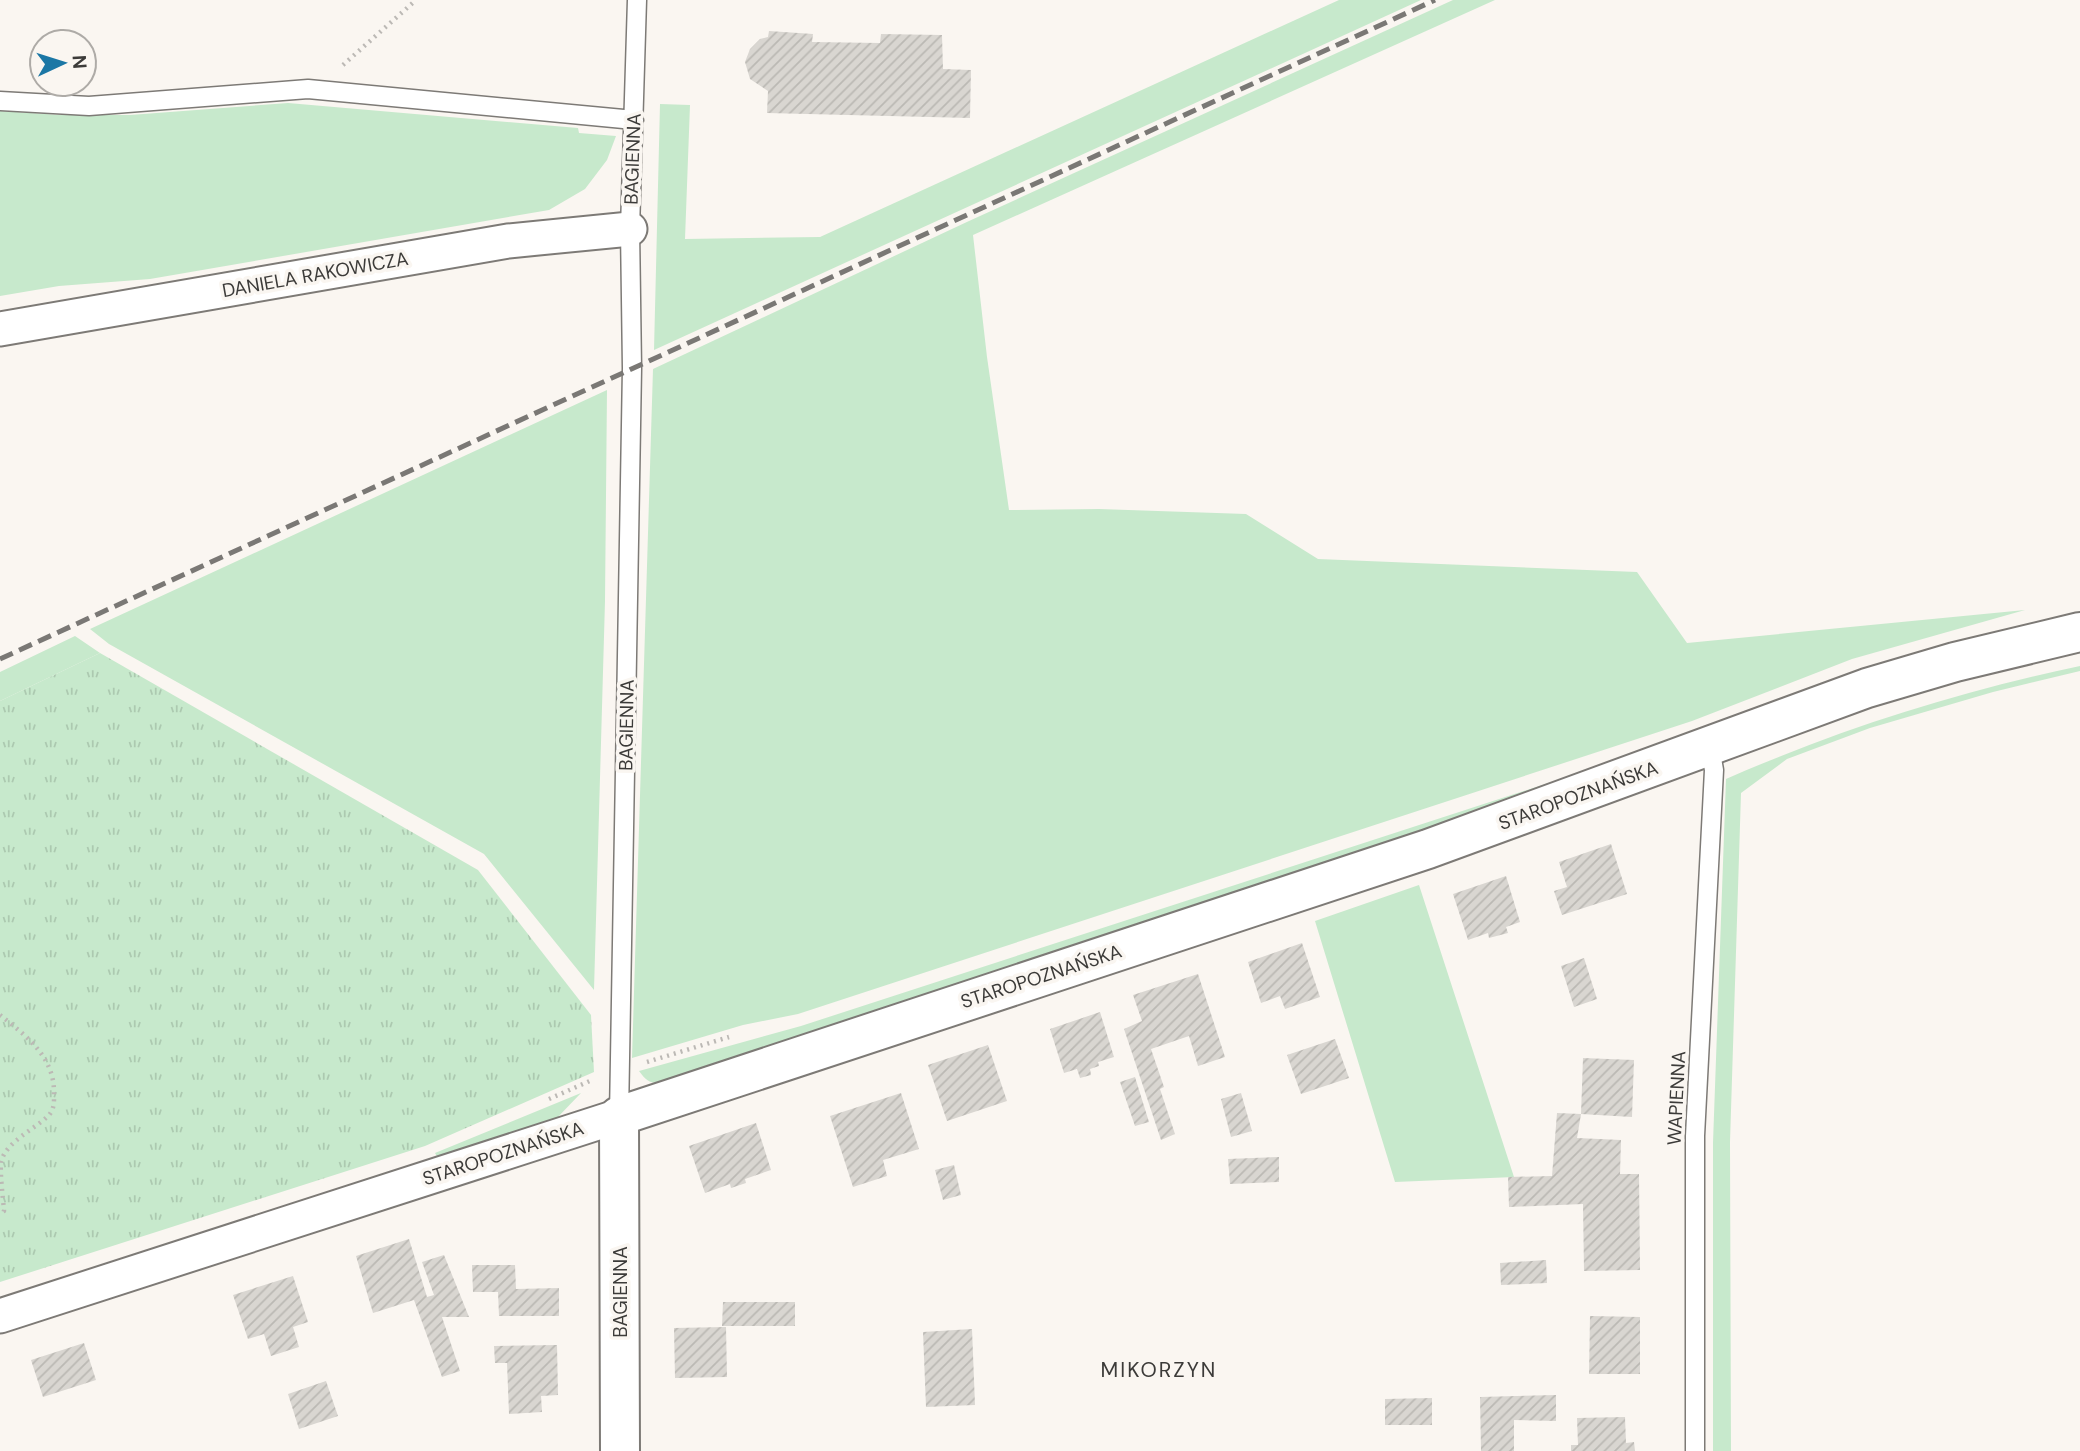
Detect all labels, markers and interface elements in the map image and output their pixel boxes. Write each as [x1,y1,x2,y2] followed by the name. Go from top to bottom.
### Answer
[28,28,98,98] north arrow
[67,54,92,70] text: N
[618,112,647,205] street label: BAGIENNA
[220,246,410,303] street label: DANIELA RAKOWICZA
[613,679,640,771] street label: BAGIENNA
[1495,755,1662,836] street label: STAROPOZNAŃSKA
[957,939,1125,1014] street label: STAROPOZNAŃSKA
[1662,1050,1691,1146] street label: WAPIENNA
[419,1116,587,1191] street label: STAROPOZNAŃSKA
[608,1246,633,1338] street label: BAGIENNA
[1101,1356,1217,1384] district label: MIKORZYN

